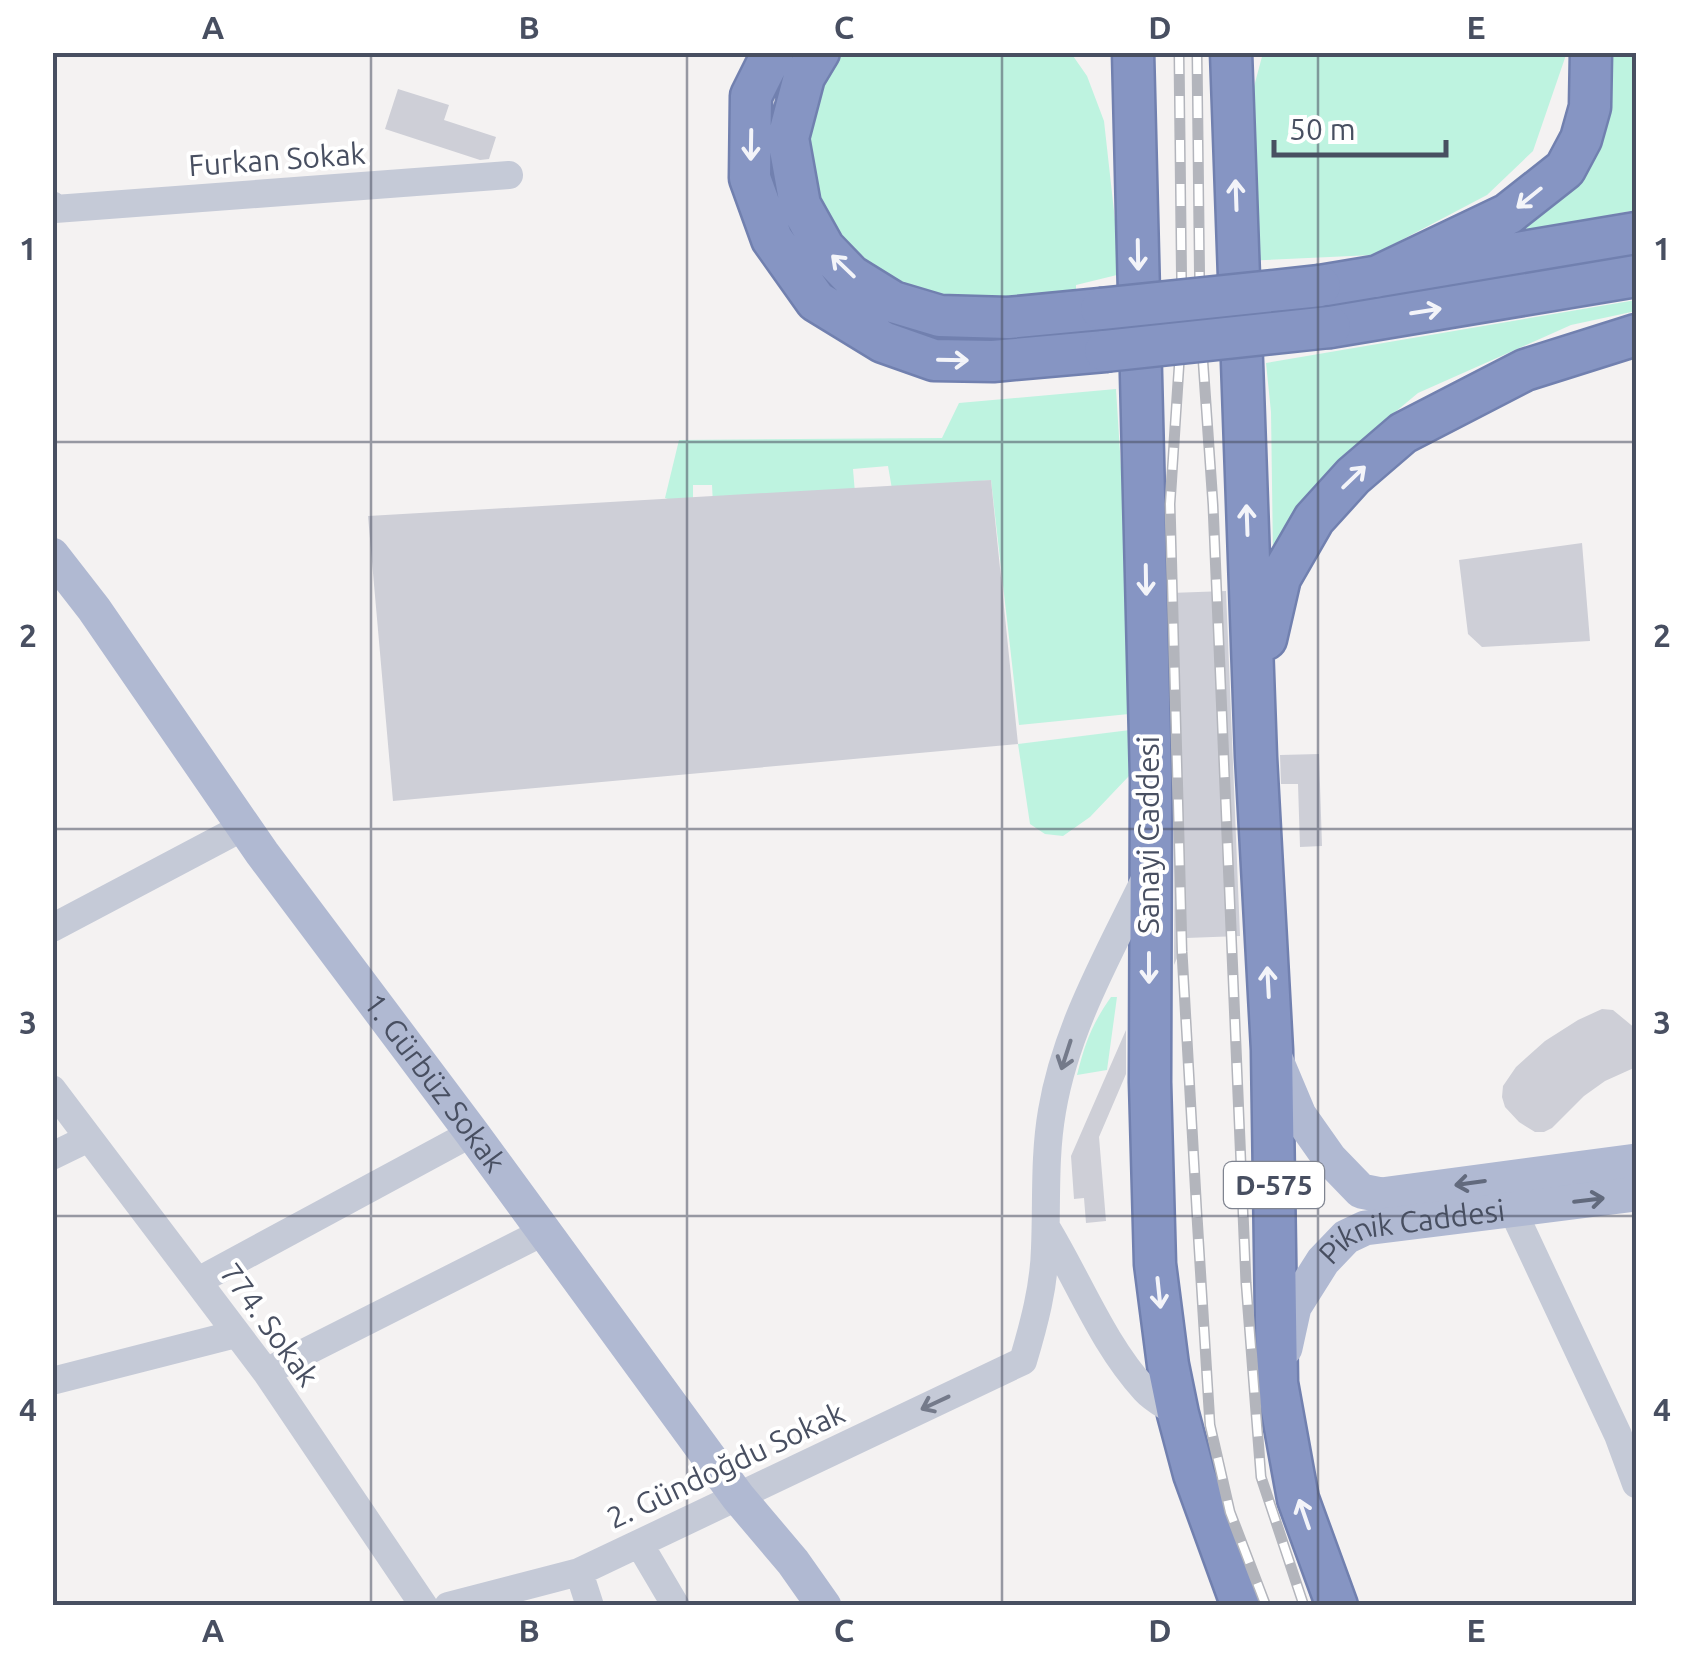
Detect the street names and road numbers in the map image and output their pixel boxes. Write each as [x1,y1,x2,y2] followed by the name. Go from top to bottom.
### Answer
[187,136,367,182] street label: Furkan Sokak
[1131,736,1165,934] street label: Sanayi Caddesi
[357,986,513,1178] street label: 1. Gürbüz Sokak
[1224,1162,1324,1208] road number: D-575
[1312,1193,1507,1270] street label: Piknik Caddesi
[214,1256,326,1393] street label: 774. Sokak
[601,1395,850,1535] street label: 2. Gündoğdu Sokak

